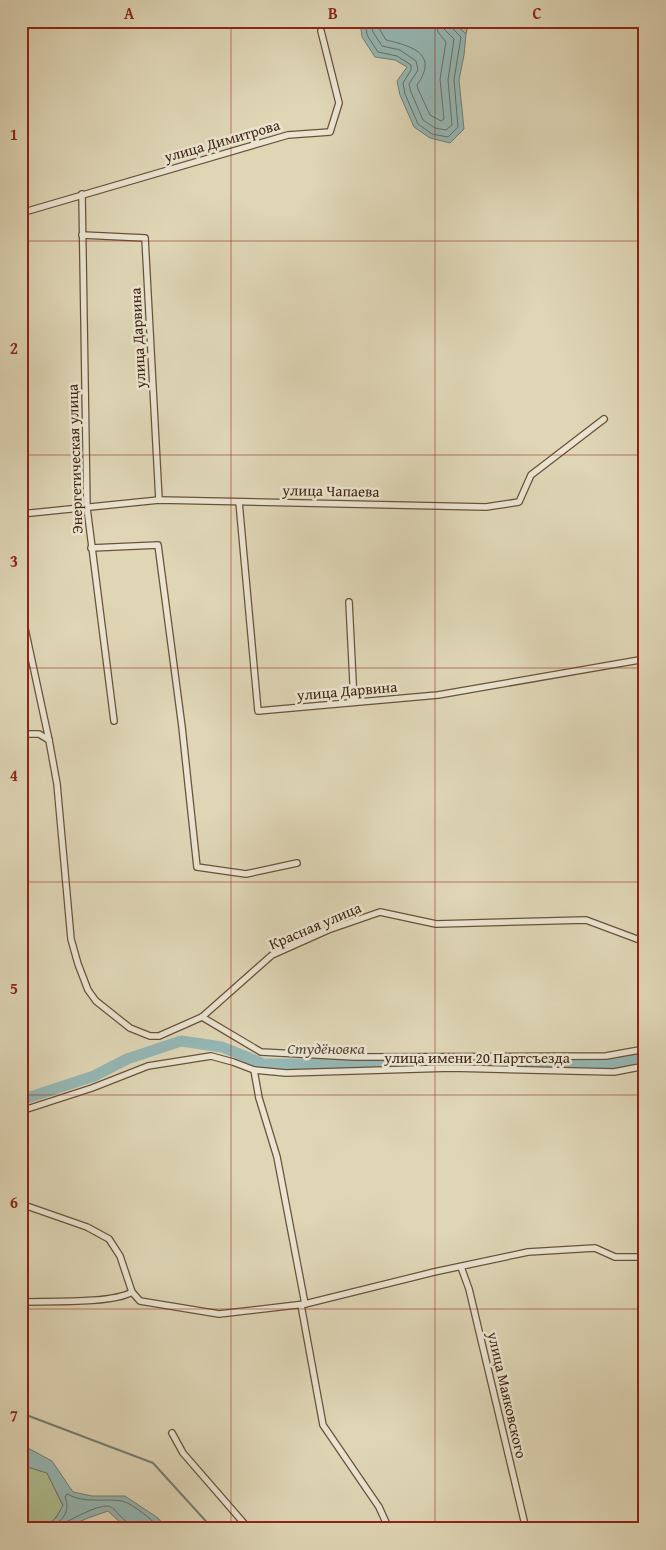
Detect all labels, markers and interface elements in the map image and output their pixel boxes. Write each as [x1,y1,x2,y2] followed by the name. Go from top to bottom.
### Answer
[124,1,135,25] text: A
[328,1,338,25] text: B
[532,1,542,25] text: C
[161,114,283,167] street label: улица Димитрова
[10,122,18,146] text: 1
[124,286,151,390] street label: улица Дарвина
[10,336,18,360] text: 2
[61,383,88,534] street label: Энергетическая улица
[281,479,381,502] street label: улица Чапаева
[10,549,18,573] text: 3
[295,676,399,705] street label: улица Дарвина
[10,763,18,787] text: 4
[265,896,365,954] street label: Красная улица
[10,976,18,1000] text: 5
[287,1036,365,1060] water label: Студёновка
[383,1047,571,1068] street label: улица имени 20 Партсъезда
[10,1190,18,1214] text: 6
[482,1329,532,1461] street label: улица Маяковского
[10,1403,18,1427] text: 7

